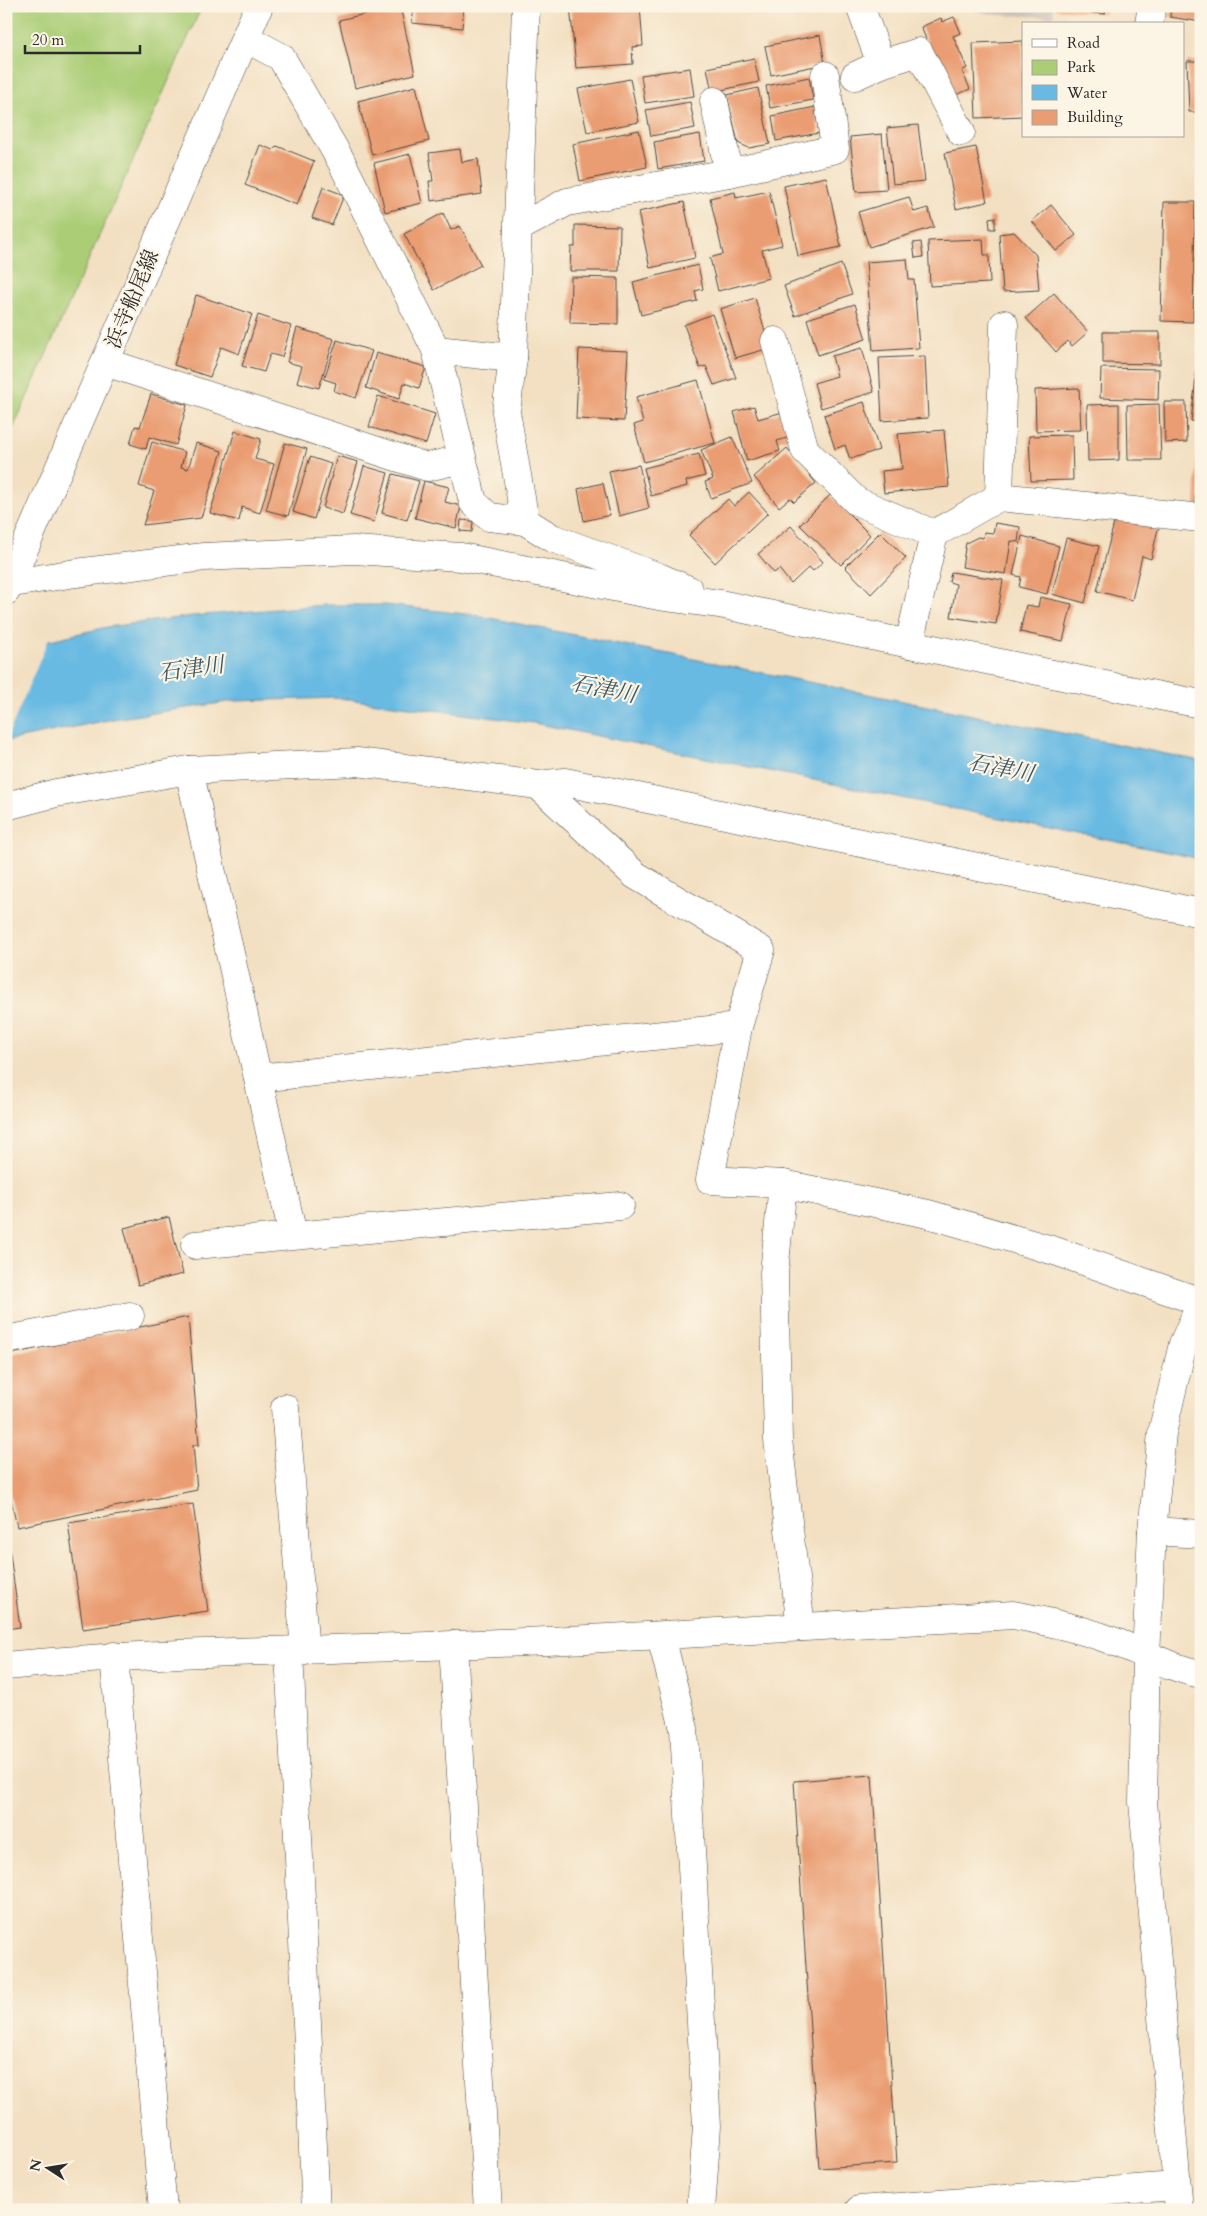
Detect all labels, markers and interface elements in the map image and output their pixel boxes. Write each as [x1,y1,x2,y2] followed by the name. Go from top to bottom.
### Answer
[25,22,140,54] scale bar
[1022,22,1184,138] legend
[32,30,64,50] text: 20 m
[1067,33,1100,53] text: Road
[1067,57,1096,77] text: Park
[1066,83,1108,103] text: Water
[1067,107,1123,127] text: Building
[99,245,166,353] street label: 浜寺船尾線
[156,649,228,688] water label: 石津川
[569,668,641,710] water label: 石津川
[966,747,1038,789] water label: 石津川
[22,2144,72,2194] north arrow
[25,2157,46,2173] text: N

